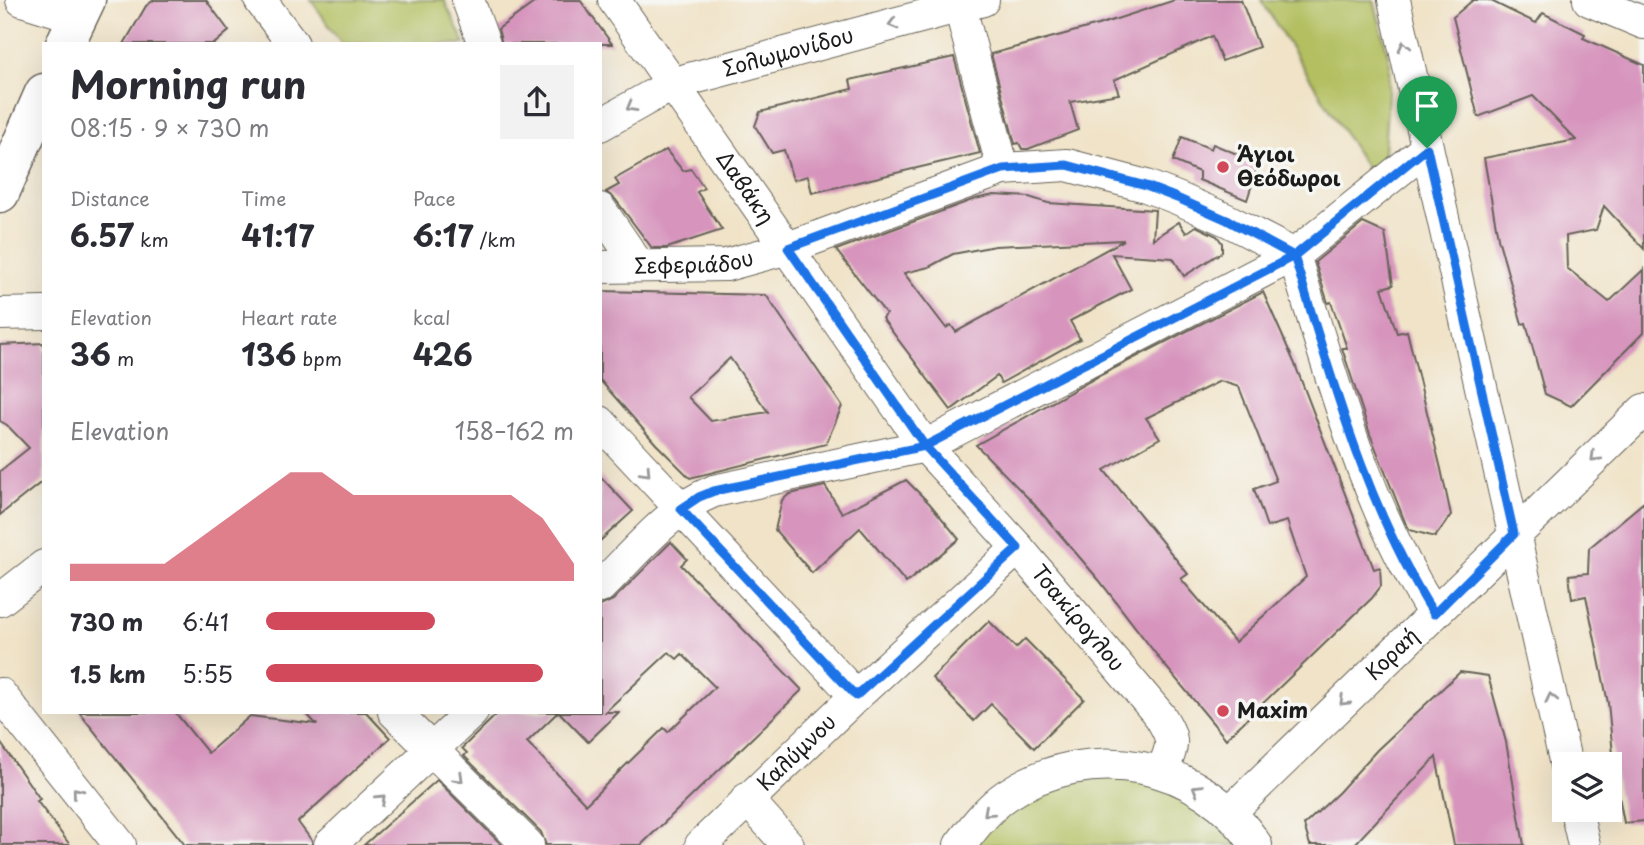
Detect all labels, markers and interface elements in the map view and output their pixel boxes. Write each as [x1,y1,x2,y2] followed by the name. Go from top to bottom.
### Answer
[888,16,900,30] one-way arrow
[719,18,857,83] street label: Σολωμονίδου
[1398,40,1412,52] one-way arrow
[70,55,306,112] text: Morning run
[500,65,574,139] button: share
[1397,76,1457,148] pin
[1408,87,1446,125] icon: arrive
[625,99,638,112] one-way arrow
[70,110,269,145] text: 08:15 · 9 × 730 m
[1237,137,1341,193] place label: Άγιοι Θεόδωροι
[710,143,784,230] street label: Δαβάκη
[1215,159,1231,175] marker: Άγιοι Θεόδωροι
[70,184,150,212] text: Distance
[241,184,286,212] text: Time
[413,184,456,212] text: Pace
[70,212,134,257] text: 6.57
[241,212,314,257] text: 41:17
[413,212,473,257] text: 6:17
[134,225,169,253] text: km
[473,225,516,253] text: /km
[634,240,757,280] street label: Σεφεριάδου
[70,303,152,331] text: Elevation
[241,303,337,331] text: Heart rate
[413,303,451,331] text: kcal
[70,331,111,376] text: 36
[241,331,296,376] text: 136
[413,331,473,376] text: 426
[111,344,134,372] text: m
[296,344,342,372] text: bpm
[70,413,169,448] text: Elevation
[455,413,574,448] text: 158–162 m
[1590,449,1603,462] one-way arrow
[638,464,651,477] one-way arrow
[1025,557,1133,677] street label: Τσακίρογλου
[70,604,143,639] text: 730 m
[182,604,229,639] text: 6:41
[1357,620,1425,687] street label: Κοραή
[70,656,146,691] text: 1.5 km
[182,656,233,691] text: 5:55
[1544,692,1559,704] one-way arrow
[1237,693,1308,725] place label: Maxim
[1339,693,1352,706] one-way arrow
[1215,703,1231,719] marker: Maxim
[749,706,842,797] street label: Καλύμνου
[1552,752,1622,822] map controls
[1552,752,1622,822] button: layers
[451,770,464,783] one-way arrow
[1192,784,1205,797] one-way arrow
[73,787,86,799] one-way arrow
[373,795,386,807] one-way arrow
[983,804,996,816] one-way arrow

